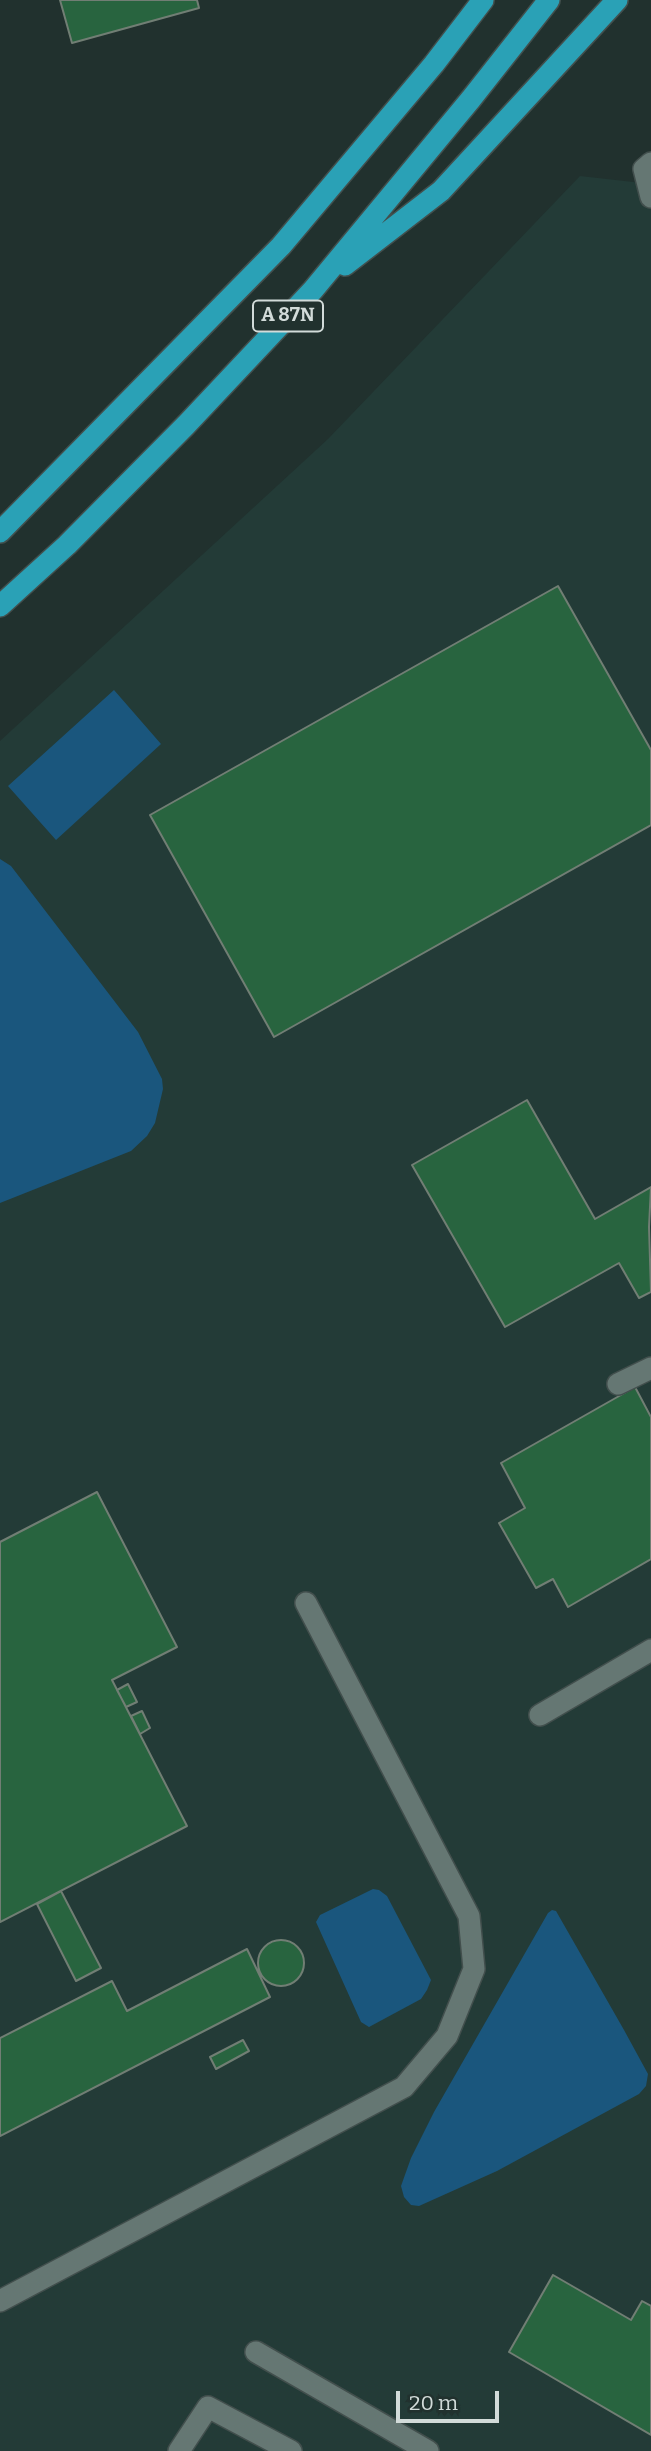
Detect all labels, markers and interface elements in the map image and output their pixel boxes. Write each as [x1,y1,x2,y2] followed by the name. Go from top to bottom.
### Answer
[253,300,323,332] road number: A 87N
[399,2378,502,2422] scale bar
[409,2390,458,2416] text: 20 m

